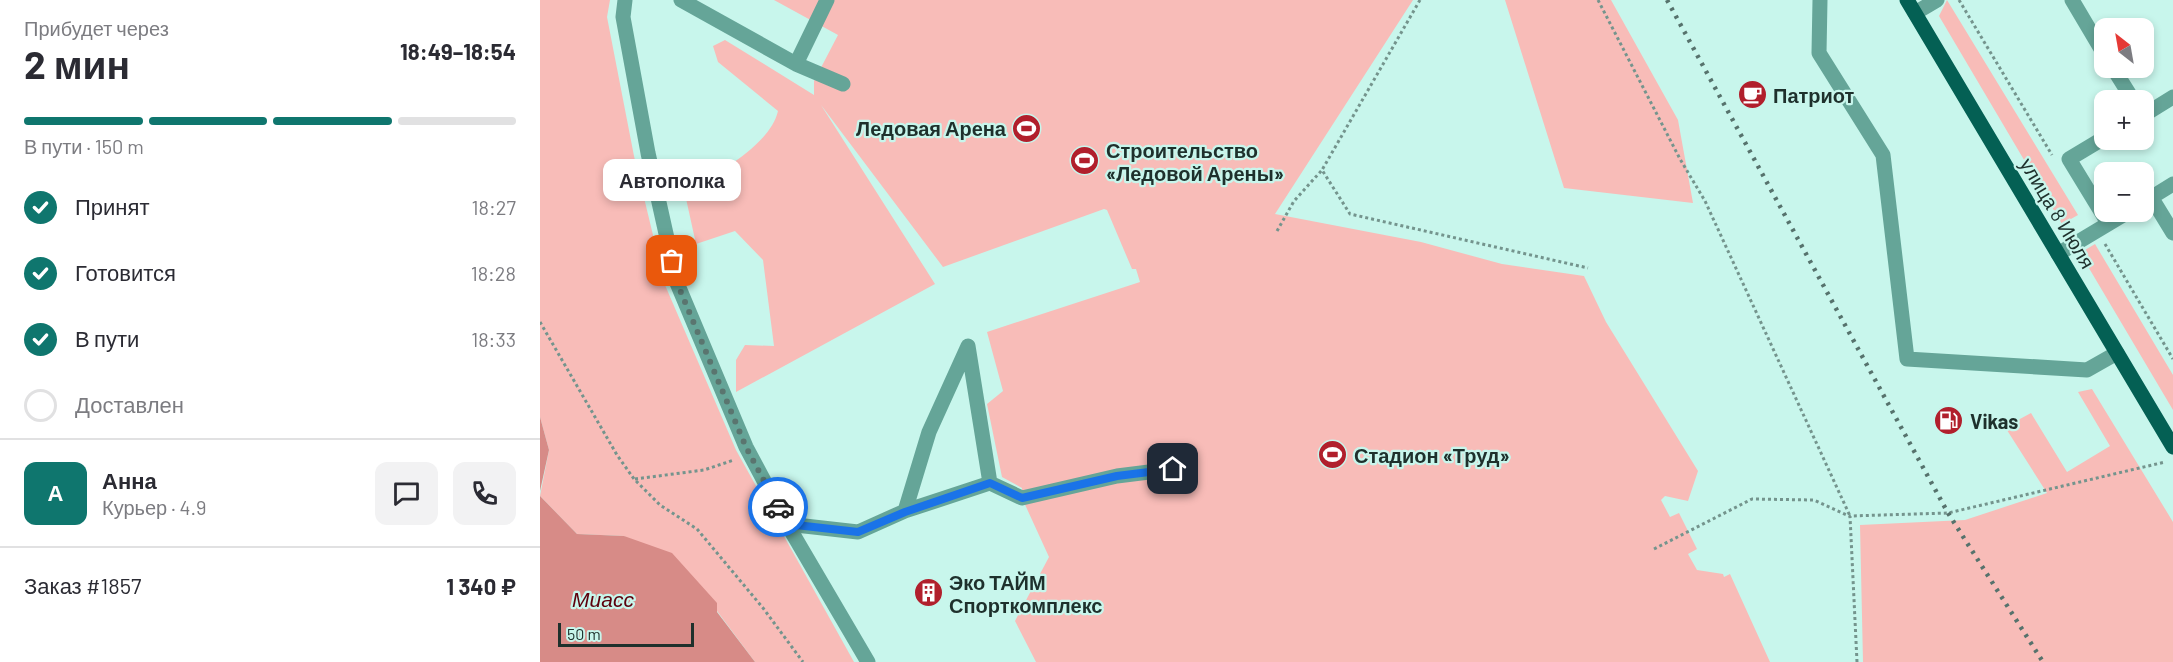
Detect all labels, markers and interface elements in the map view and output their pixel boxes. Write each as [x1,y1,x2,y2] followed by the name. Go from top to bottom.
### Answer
[24,16,169,40] text: Прибудет через
[2094,18,2154,78] north arrow
[2094,18,2154,222] map controls
[400,38,516,64] text: 18:49–18:54
[24,40,130,87] text: 2 мин
[1736,79,1768,111] cafe icon: Патриот
[1773,83,1855,107] place label: Патриот
[2094,90,2154,150] button: +
[1011,112,1043,144] sports icon: Ледовая Арена
[856,116,1007,140] place label: Ледовая Арена
[24,134,144,158] text: В пути · 150 m
[1106,138,1284,185] place label: Строительство «Ледовой Арены»
[1069,145,1101,177] sports icon: Строительство «Ледовой Арены»
[2016,153,2100,273] street label: улица 8 Июля
[603,159,741,201] callout: Автополка
[2094,162,2154,222] button: −
[619,168,725,192] text: Автополка
[24,191,57,224] icon: check
[75,193,149,219] text: Принят
[472,195,516,219] text: 18:27
[646,235,697,286] pin
[655,244,688,277] icon: bag
[24,257,57,290] icon: check
[75,259,176,285] text: Готовится
[471,261,516,285] text: 18:28
[24,323,57,356] icon: check
[75,325,139,351] text: В пути
[471,327,516,351] text: 18:33
[75,391,184,417] text: Доставлен
[1933,405,1965,437] fuel station icon: Vikas
[1970,409,2018,433] place label: Vikas
[1317,439,1349,471] sports icon: Стадион «Труд»
[1147,443,1198,494] pin
[1354,443,1510,467] place label: Стадион «Труд»
[1156,452,1189,485] icon: home
[375,462,438,525] button: chat
[453,462,516,525] button: phone
[102,467,157,493] text: Анна
[748,477,808,537] courier
[48,479,63,505] text: А
[762,491,795,524] icon: car
[102,495,206,519] text: Курьер · 4.9
[949,570,1103,617] place label: Эко ТАЙМ Спорткомплекс
[24,572,141,598] text: Заказ #1857
[446,573,516,599] text: 1 340 ₽
[912,577,944,609] building icon: Эко ТАЙМ Спорткомплекс
[572,586,634,611] water label: Миасс
[558,620,694,648] scale bar
[567,624,601,643] text: 50 m

